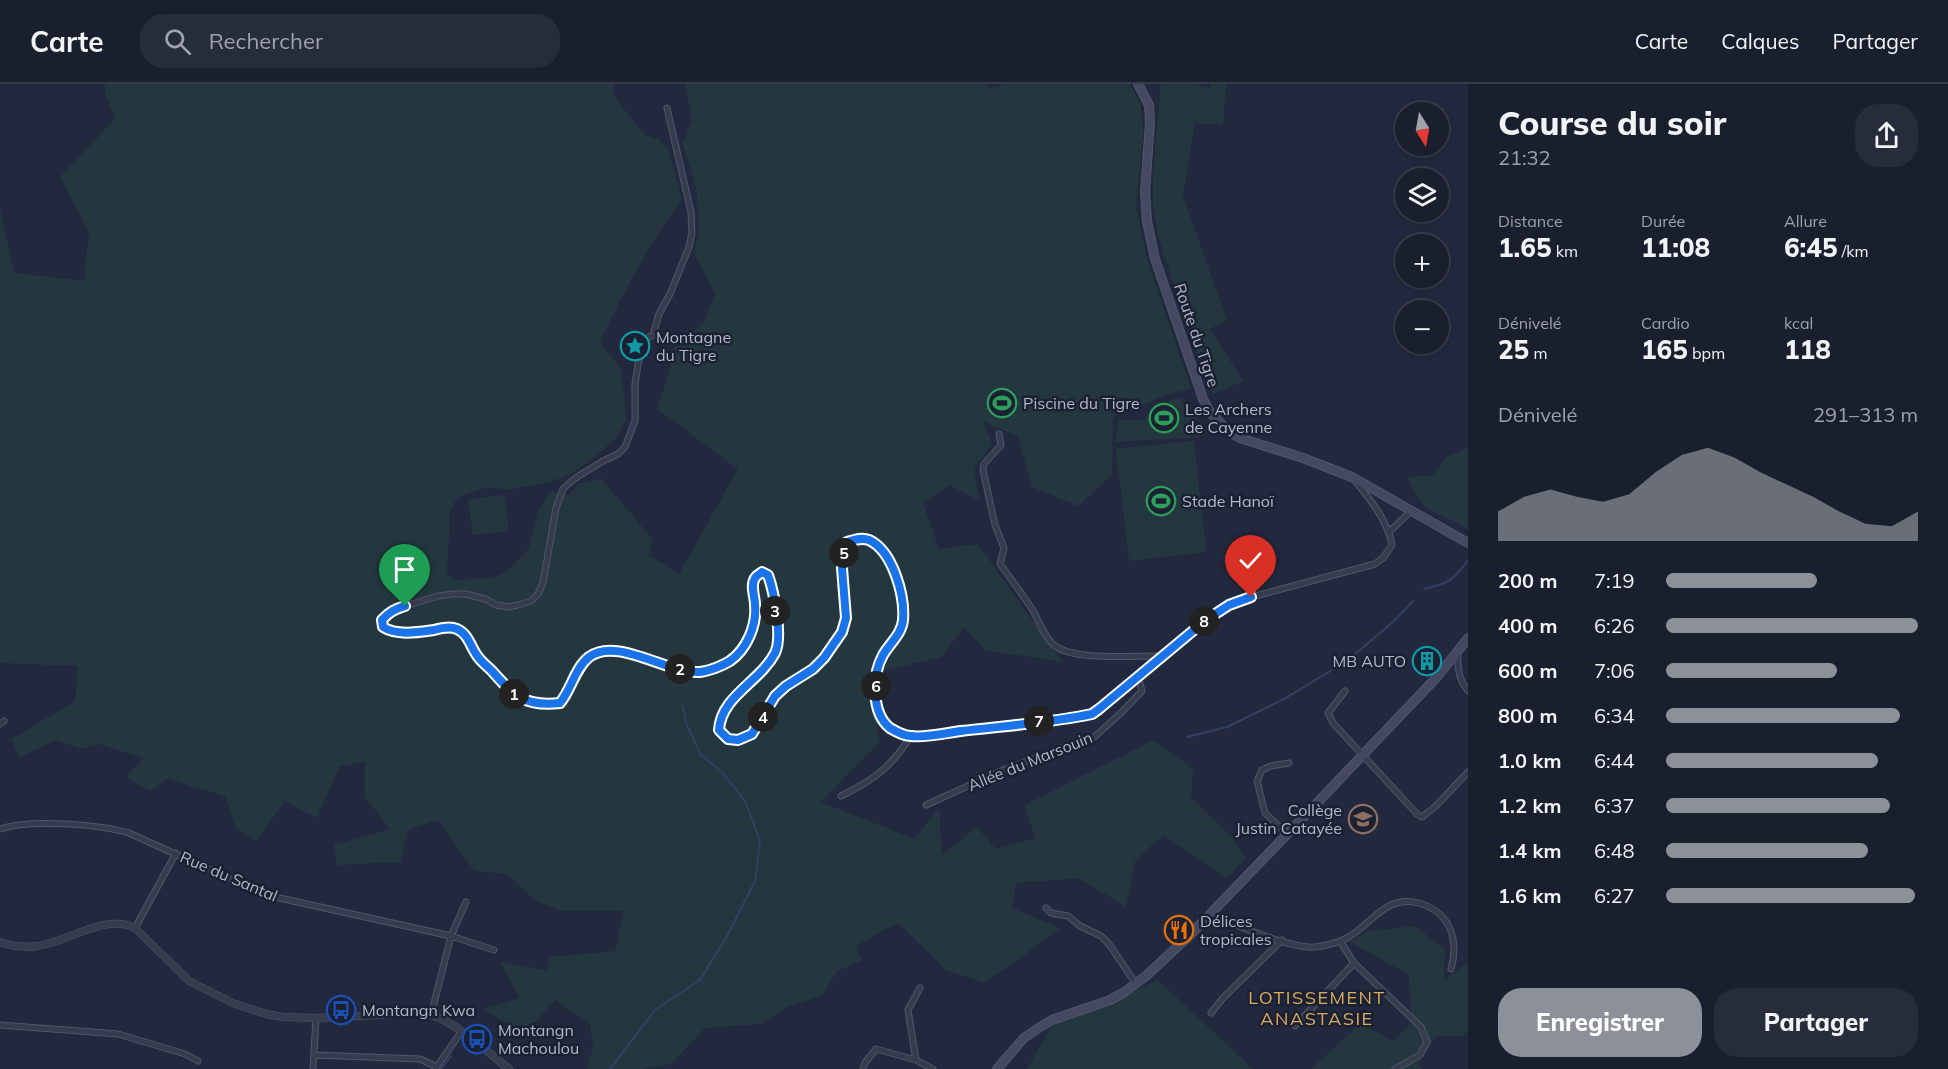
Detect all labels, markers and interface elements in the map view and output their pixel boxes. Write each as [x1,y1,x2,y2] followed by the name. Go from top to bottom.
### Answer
[140,14,560,68] search box
[30,24,104,59] text: Carte
[161,25,194,58] icon: search
[209,27,323,55] text: Rechercher
[1635,28,1688,54] text: Carte
[1721,28,1799,54] text: Calques
[1832,28,1918,54] text: Partager
[1395,102,1449,156] north arrow
[1395,102,1449,354] map controls
[1498,102,1726,143] text: Course du soir
[1855,104,1918,167] button: share
[1498,145,1551,170] text: 21:32
[1395,168,1449,222] button: layers
[1498,211,1563,231] text: Distance
[1641,211,1685,231] text: Durée
[1784,211,1827,231] text: Allure
[1498,231,1552,264] text: 1.65
[1641,231,1710,264] text: 11:08
[1784,231,1838,264] text: 6:45
[1395,234,1449,288] button: +
[1552,241,1578,261] text: km
[1838,241,1869,261] text: /km
[1170,281,1224,389] street label: Route du Tigre
[1395,300,1449,354] button: −
[1498,313,1561,333] text: Dénivelé
[1641,313,1690,333] text: Cardio
[1784,313,1813,333] text: kcal
[656,327,731,365] place label: Montagne du Tigre
[619,330,651,362] place icon: Montagne du Tigre
[1498,333,1529,366] text: 25
[1641,333,1688,366] text: 165
[1784,333,1831,366] text: 118
[1529,343,1547,363] text: m
[1688,343,1725,363] text: bpm
[986,387,1018,419] sports icon: Piscine du Tigre
[1023,393,1140,413] place label: Piscine du Tigre
[1185,399,1272,437] place label: Les Archers de Cayenne
[1148,402,1180,434] sports icon: Les Archers de Cayenne
[1498,402,1577,427] text: Dénivelé
[1813,402,1918,427] text: 291–313 m
[1145,485,1177,517] sports icon: Stade Hanoï
[1182,491,1274,511] place label: Stade Hanoï
[1225,535,1276,597] pin
[829,538,859,568] pin: 5
[839,543,849,563] text: 5
[379,544,430,606] pin
[1234,544,1267,577] icon: check
[388,553,421,586] icon: arrive
[1498,568,1557,593] text: 200 m
[1594,568,1635,593] text: 7:19
[760,596,790,626] pin: 3
[770,601,780,621] text: 3
[1189,606,1219,636] pin: 8
[1199,611,1209,631] text: 8
[1498,613,1557,638] text: 400 m
[1594,613,1635,638] text: 6:26
[1411,645,1443,677] building icon: MB AUTO
[1333,651,1406,671] place label: MB AUTO
[665,654,695,684] pin: 2
[1498,658,1557,683] text: 600 m
[1594,658,1635,683] text: 7:06
[675,659,685,679] text: 2
[861,671,891,701] pin: 6
[871,676,881,696] text: 6
[499,679,529,709] pin: 1
[509,684,519,704] text: 1
[748,702,778,732] pin: 4
[1498,703,1557,728] text: 800 m
[1594,703,1635,728] text: 6:34
[1024,706,1054,736] pin: 7
[758,707,768,727] text: 4
[1034,711,1044,731] text: 7
[965,727,1095,795] street label: Allée du Marsouin
[1498,748,1561,773] text: 1.0 km
[1594,748,1635,773] text: 6:44
[1498,793,1561,818] text: 1.2 km
[1594,793,1635,818] text: 6:37
[1235,800,1342,838] place label: Collège Justin Catayée
[1347,803,1379,835] school or university icon: Collège Justin Catayée
[1498,838,1561,863] text: 1.4 km
[1594,838,1635,863] text: 6:48
[177,846,281,906] street label: Rue du Santal
[1498,883,1561,908] text: 1.6 km
[1594,883,1635,908] text: 6:27
[1200,911,1272,949] place label: Délices tropicales
[1163,914,1195,946] restaurant icon: Délices tropicales
[1248,986,1386,1030] district label: LOTISSEMENT ANASTASIE
[1498,988,1702,1057] button: Enregistrer
[1714,988,1918,1057] button: Partager
[325,994,357,1026] bus stop icon: Montangn Kwa
[362,1000,475,1020] place label: Montangn Kwa
[498,1020,579,1058] place label: Montangn Machoulou
[461,1023,493,1055] bus stop icon: Montangn Machoulou

